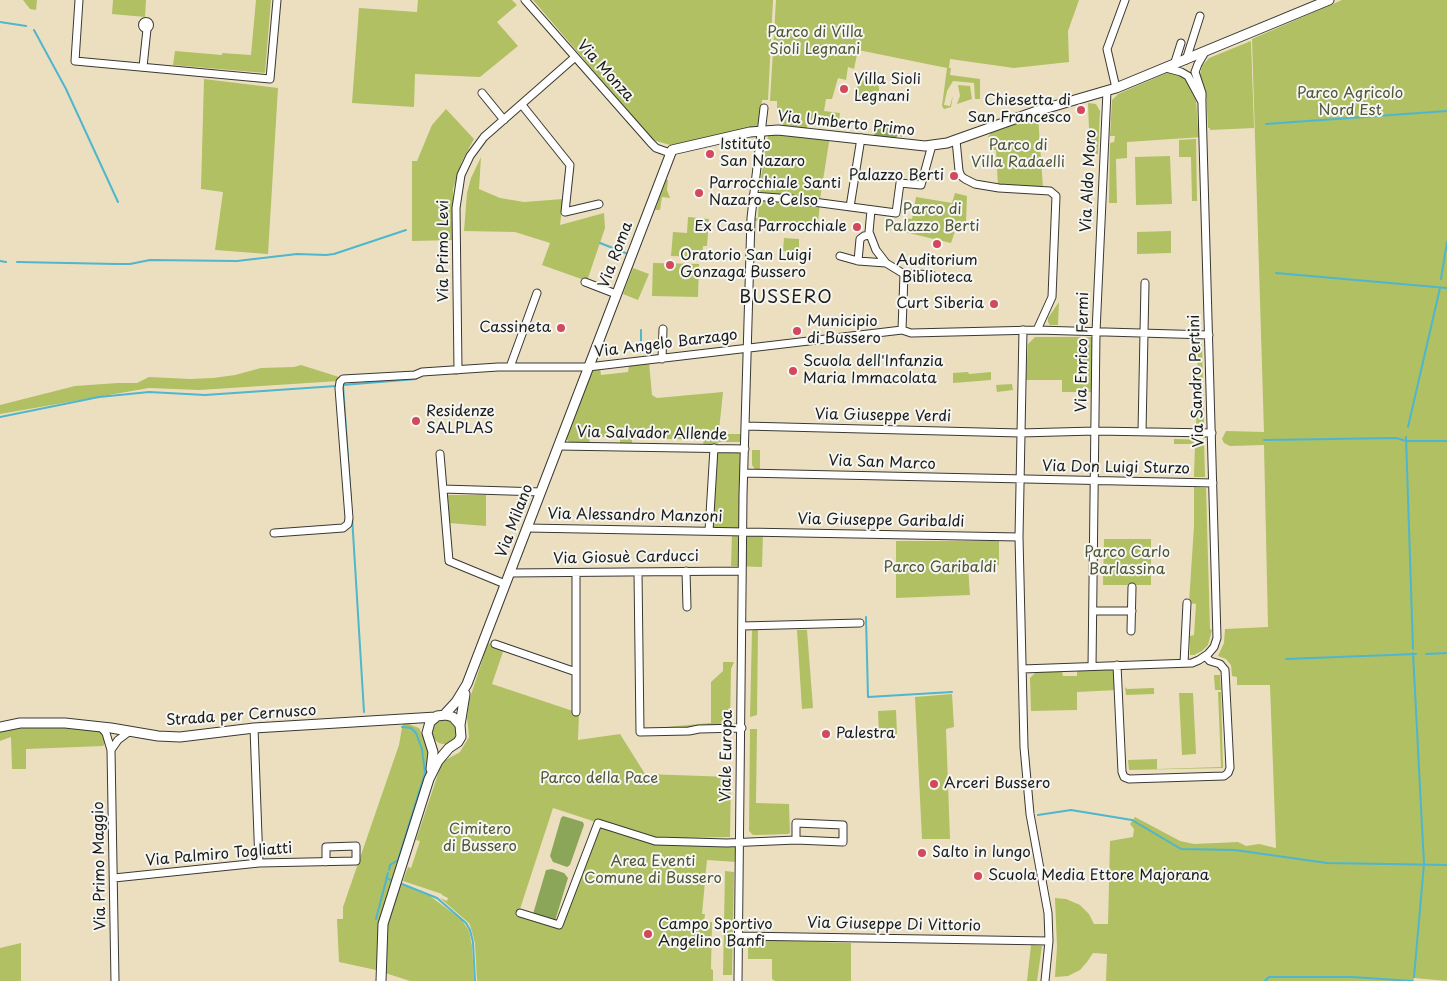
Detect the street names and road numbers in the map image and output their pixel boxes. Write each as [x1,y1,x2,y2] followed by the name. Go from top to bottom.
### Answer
[573,37,637,105] street label: Via Monza
[776,108,916,140] street label: Via Umberto Primo
[1077,129,1101,233] street label: Via Aldo Moro
[435,200,453,302] street label: Via Primo Levi
[595,219,637,291] street label: Via Roma
[1073,292,1093,412] street label: Via Enrico Fermi
[1186,314,1208,448] street label: Via Sandro Pertini
[593,326,739,362] street label: Via Angelo Barzago
[815,406,951,426] street label: Via Giuseppe Verdi
[577,424,727,444] street label: Via Salvador Allende
[828,452,936,474] street label: Via San Marco
[1042,458,1190,478] street label: Via Don Luigi Sturzo
[493,482,537,560] street label: Via Milano
[547,505,723,527] street label: Via Alessandro Manzoni
[797,511,965,531] street label: Via Giuseppe Garibaldi
[553,548,699,568] street label: Via Giosuè Carducci
[165,702,317,730] street label: Strada per Cernusco
[717,710,737,802] street label: Viale Europa
[90,801,110,931] street label: Via Primo Maggio
[145,840,293,870] street label: Via Palmiro Togliatti
[807,914,981,936] street label: Via Giuseppe Di Vittorio

